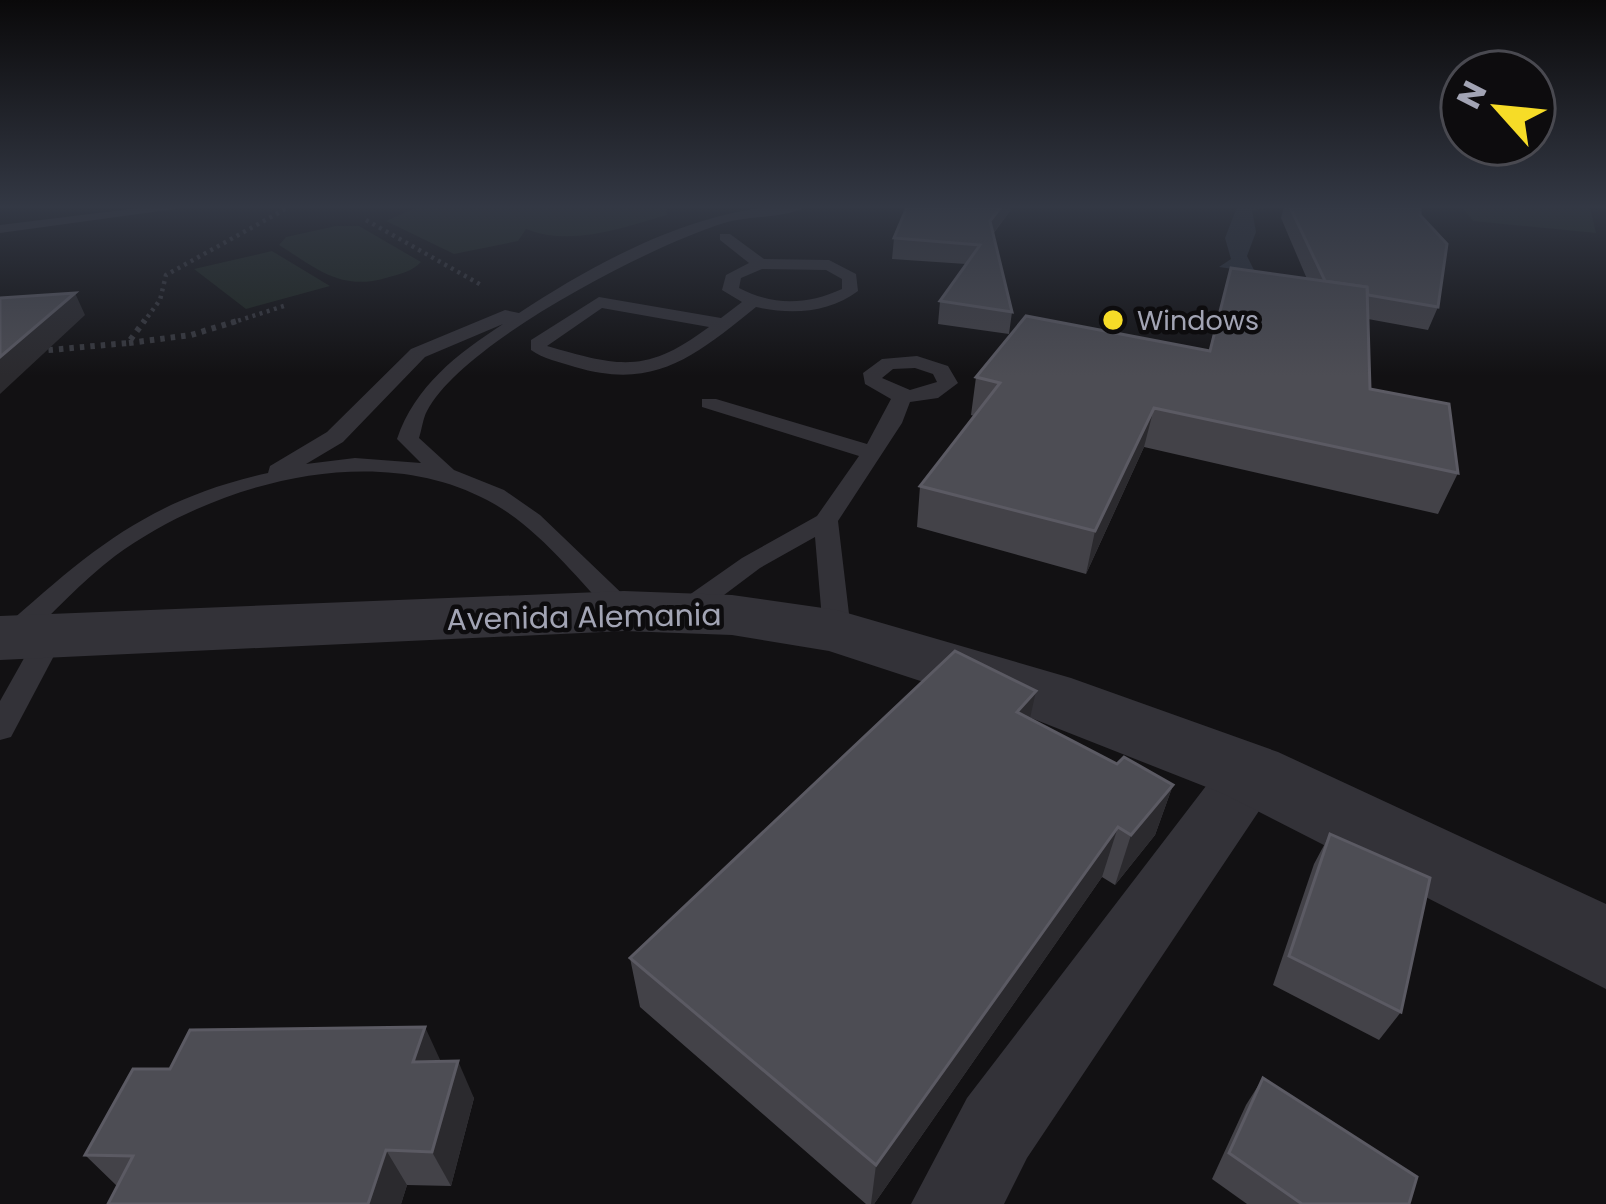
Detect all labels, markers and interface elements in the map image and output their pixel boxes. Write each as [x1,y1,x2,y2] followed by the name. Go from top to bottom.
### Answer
[1438,48,1558,168] north arrow
[1445,73,1498,116] text: N
[1137,302,1259,339] place label: Windows
[1100,307,1126,333] marker: Windows
[446,593,722,641] street label: Avenida Alemania

